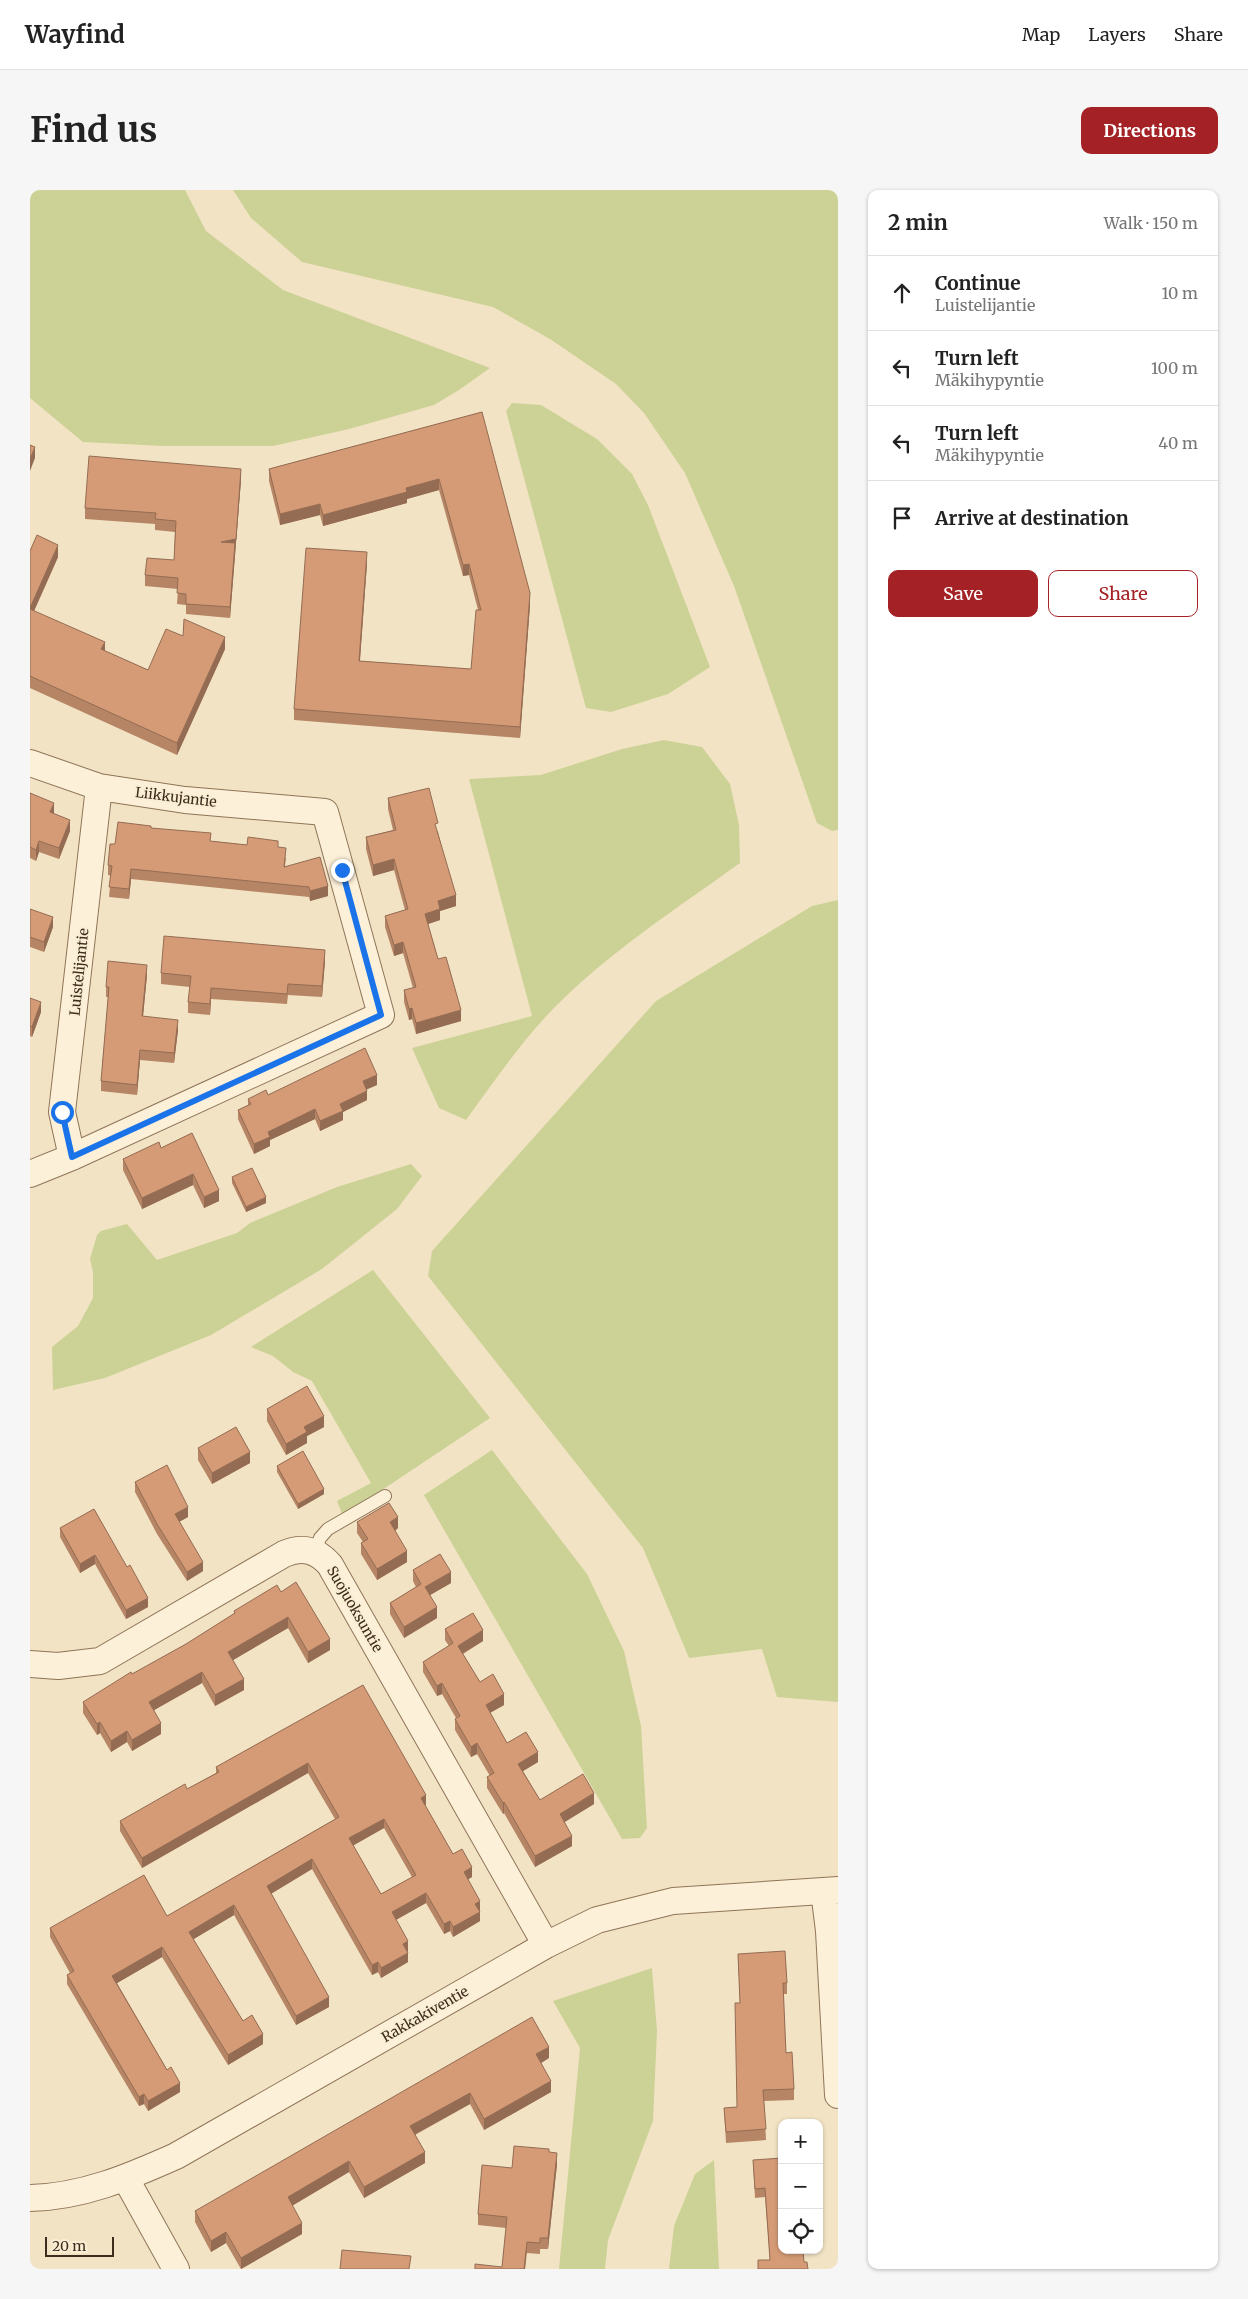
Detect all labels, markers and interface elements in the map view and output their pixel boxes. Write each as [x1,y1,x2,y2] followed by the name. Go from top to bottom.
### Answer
[25,19,125,50] text: Wayfind
[1022,23,1060,46] text: Map
[1088,23,1146,46] text: Layers
[1174,23,1223,46] text: Share
[1081,107,1218,154] button: Directions
[30,108,157,152] text: Find us
[888,209,948,236] text: 2 min
[1104,213,1198,233] text: Walk · 150 m
[935,271,1021,295] text: Continue
[888,279,916,307] icon: ahead
[1161,283,1198,303] text: 10 m
[935,295,1035,315] text: Luistelijantie
[935,346,1019,370] text: Turn left
[888,354,916,382] icon: left
[1151,358,1198,378] text: 100 m
[935,370,1044,390] text: Mäkihypyntie
[935,421,1019,445] text: Turn left
[888,429,916,457] icon: left
[1158,433,1198,453] text: 40 m
[935,445,1044,465] text: Mäkihypyntie
[888,504,916,532] icon: arrive
[935,506,1129,530] text: Arrive at destination
[888,570,1038,617] button: Save
[1048,570,1198,617] button: Share
[134,783,218,811] street label: Liikkujantie
[331,859,354,882] route end
[65,927,93,1017] street label: Luistelijantie
[51,1101,74,1124] route start
[323,1563,387,1655] street label: Suojuoksuntie
[378,1982,472,2046] street label: Rakkakiventie
[778,2119,823,2254] map controls
[778,2119,823,2164] button: +
[778,2164,823,2209] button: −
[778,2209,823,2254] button: locate
[45,2234,114,2257] scale bar
[52,2237,86,2255] text: 20 m

